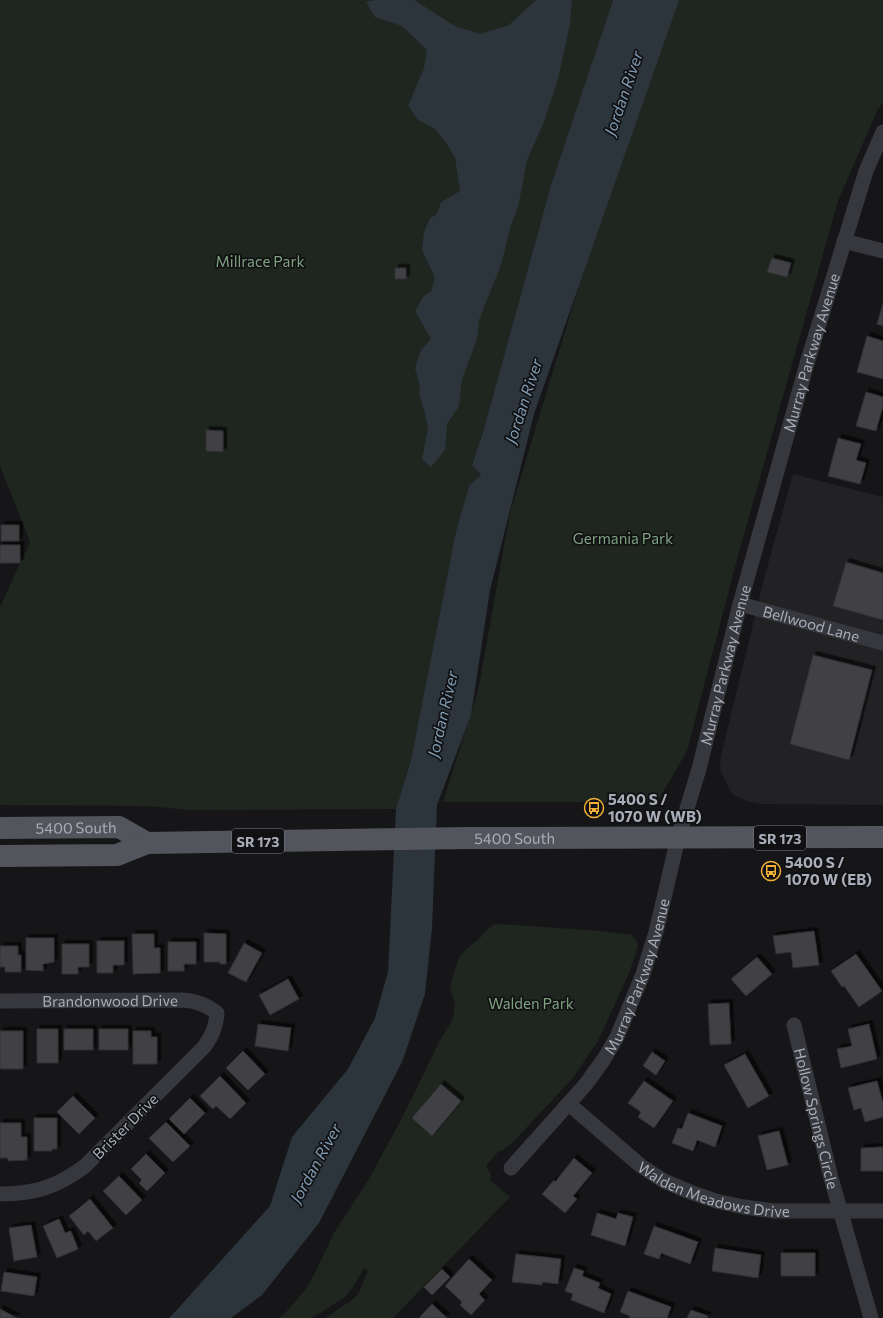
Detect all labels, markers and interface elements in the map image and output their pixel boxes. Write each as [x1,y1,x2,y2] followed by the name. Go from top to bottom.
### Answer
[599,48,646,140] water label: Jordan River
[215,252,305,270] park label: Millrace Park
[779,271,843,434] street label: Murray Parkway Avenue
[500,356,546,448] water label: Jordan River
[573,529,673,547] park label: Germania Park
[696,583,754,747] street label: Murray Parkway Avenue
[761,602,862,645] street label: Bellwood Lane
[422,668,461,761] water label: Jordan River
[608,790,702,825] place label: 5400 S / 1070 W (WB)
[583,797,605,819] bus stop icon: 5400 S / 1070 W (WB)
[35,818,117,837] street label: 5400 South
[754,826,806,850] road number: SR 173
[232,829,284,853] road number: SR 173
[474,829,555,847] street label: 5400 South
[785,853,872,888] place label: 5400 S / 1070 W (EB)
[760,860,782,882] bus stop icon: 5400 S / 1070 W (EB)
[600,897,673,1057] street label: Murray Parkway Avenue
[42,991,178,1010] street label: Brandonwood Drive
[488,994,574,1012] park label: Walden Park
[791,1046,843,1191] street label: Hollow Springs Circle
[88,1089,162,1163] street label: Brister Drive
[284,1119,345,1208] water label: Jordan River
[635,1157,790,1220] street label: Walden Meadows Drive

